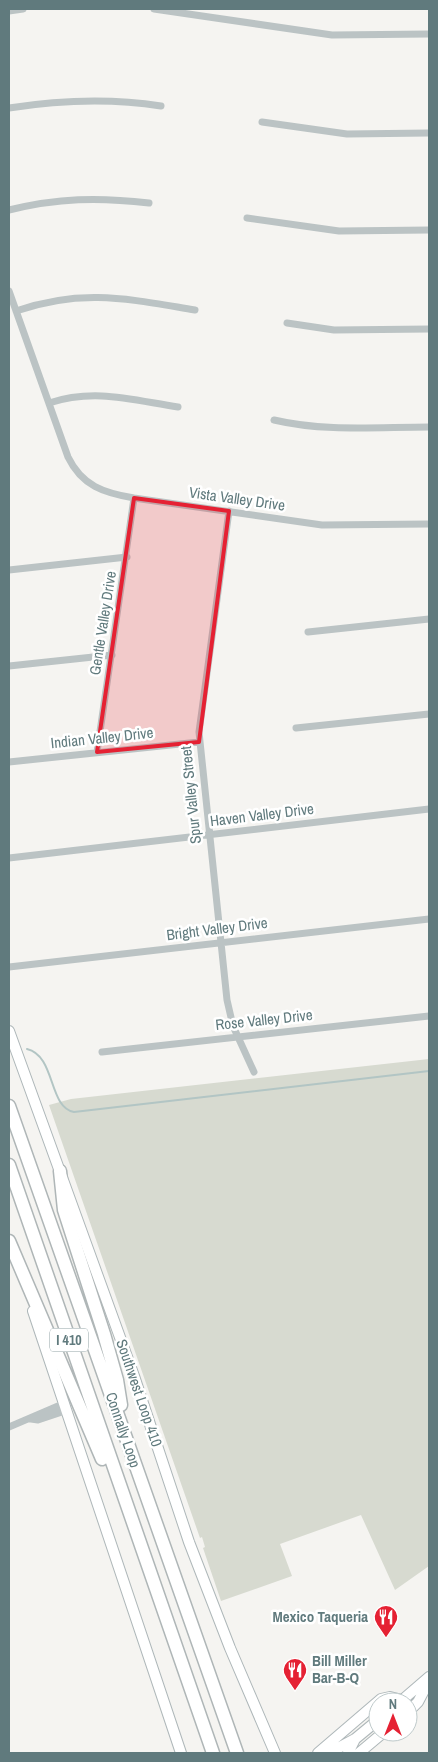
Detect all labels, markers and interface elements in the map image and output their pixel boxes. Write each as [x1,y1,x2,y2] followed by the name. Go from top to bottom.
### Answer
[188,481,287,516] street label: Vista Valley Drive
[84,569,121,676] street label: Gentle Valley Drive
[50,722,154,753] street label: Indian Valley Drive
[175,745,206,845] street label: Spur Valley Street
[209,798,315,831] street label: Haven Valley Drive
[165,912,269,945] street label: Bright Valley Drive
[214,1004,314,1035] street label: Rose Valley Drive
[50,1328,88,1352] road number: I 410
[111,1336,168,1449] street label: Southwest Loop 410
[101,1389,146,1471] street label: Connally Loop
[373,1604,399,1638] restaurant icon: Mexico Taqueria
[273,1606,368,1627] place label: Mexico Taqueria
[312,1650,367,1688] place label: Bill Miller Bar-B-Q
[282,1657,308,1691] restaurant icon: Bill Miller Bar-B-Q
[368,1692,418,1742] north arrow
[389,1695,397,1713] text: N

